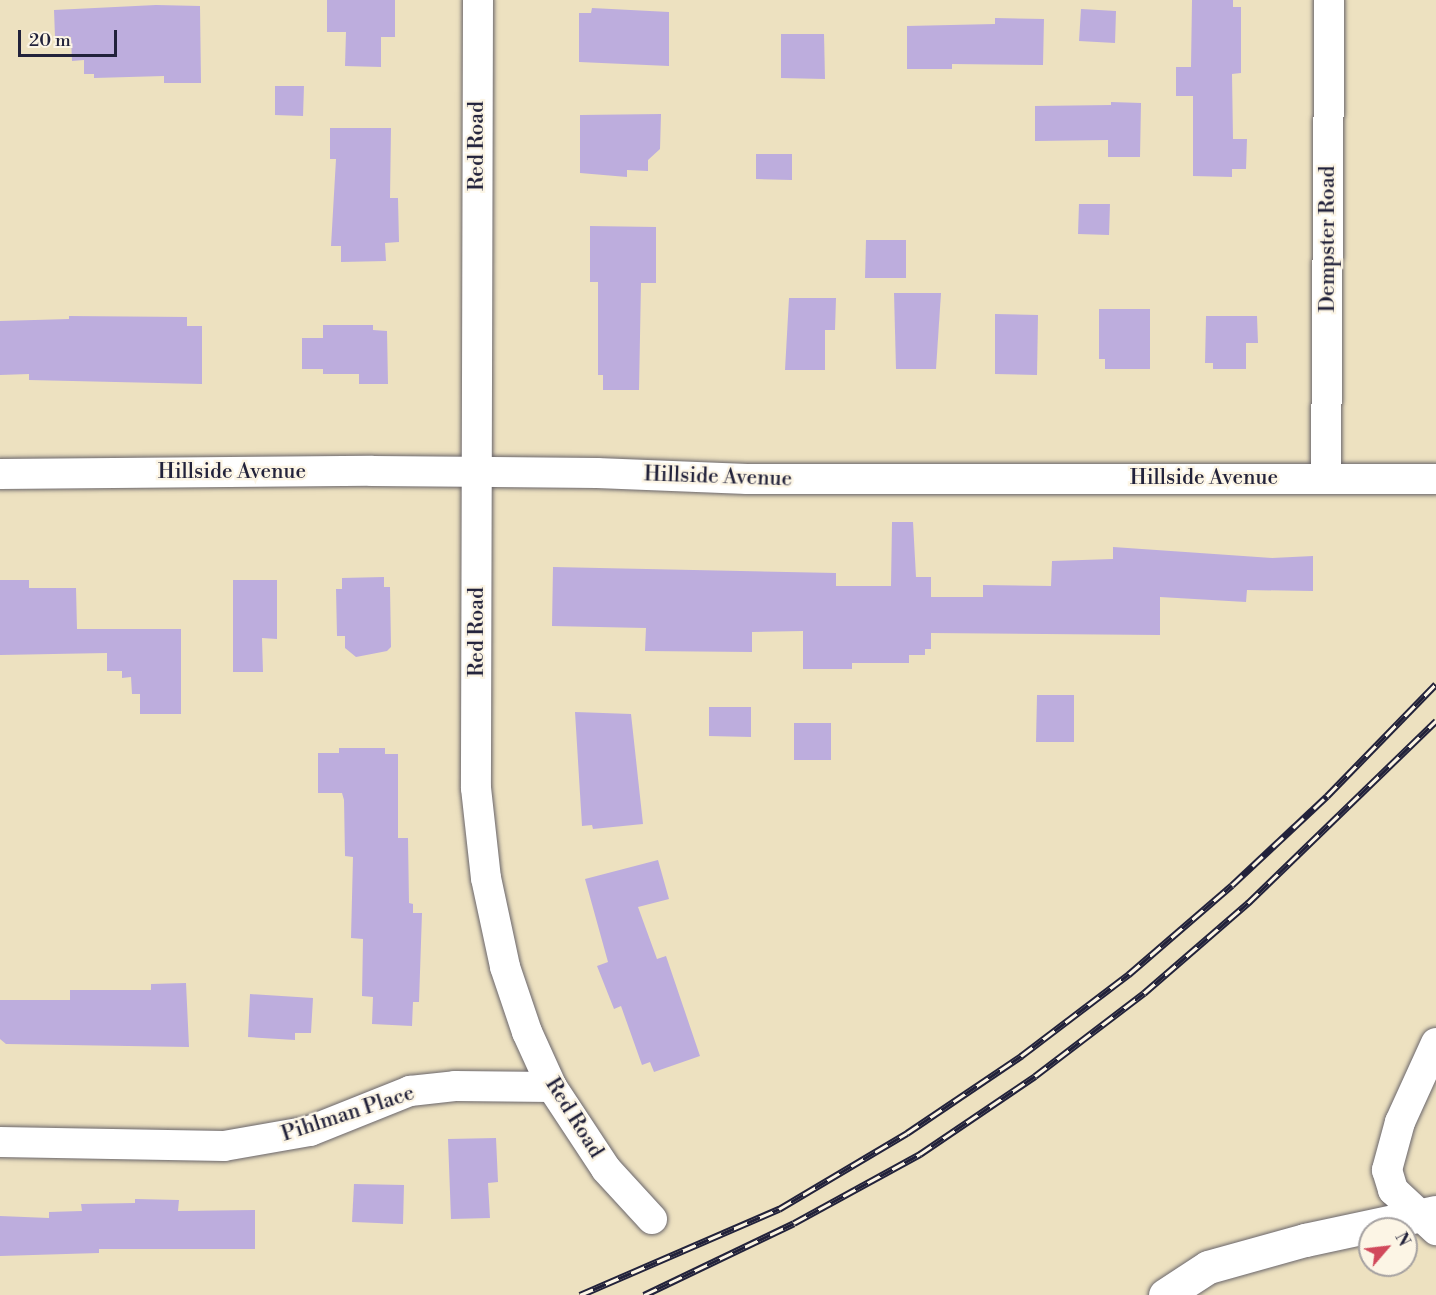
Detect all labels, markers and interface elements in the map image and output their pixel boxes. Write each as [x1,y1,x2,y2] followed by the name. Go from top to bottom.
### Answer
[21,18,120,56] scale bar
[29,29,71,52] text: 20 m
[464,101,490,191] street label: Red Road
[1315,166,1341,312] street label: Dempster Road
[158,459,306,485] street label: Hillside Avenue
[643,462,793,492] street label: Hillside Avenue
[1130,465,1278,491] street label: Hillside Avenue
[464,587,490,677] street label: Red Road
[539,1073,609,1163] street label: Red Road
[278,1081,418,1147] street label: Pihlman Place
[1358,1217,1418,1277] north arrow
[1390,1229,1414,1250] text: N

